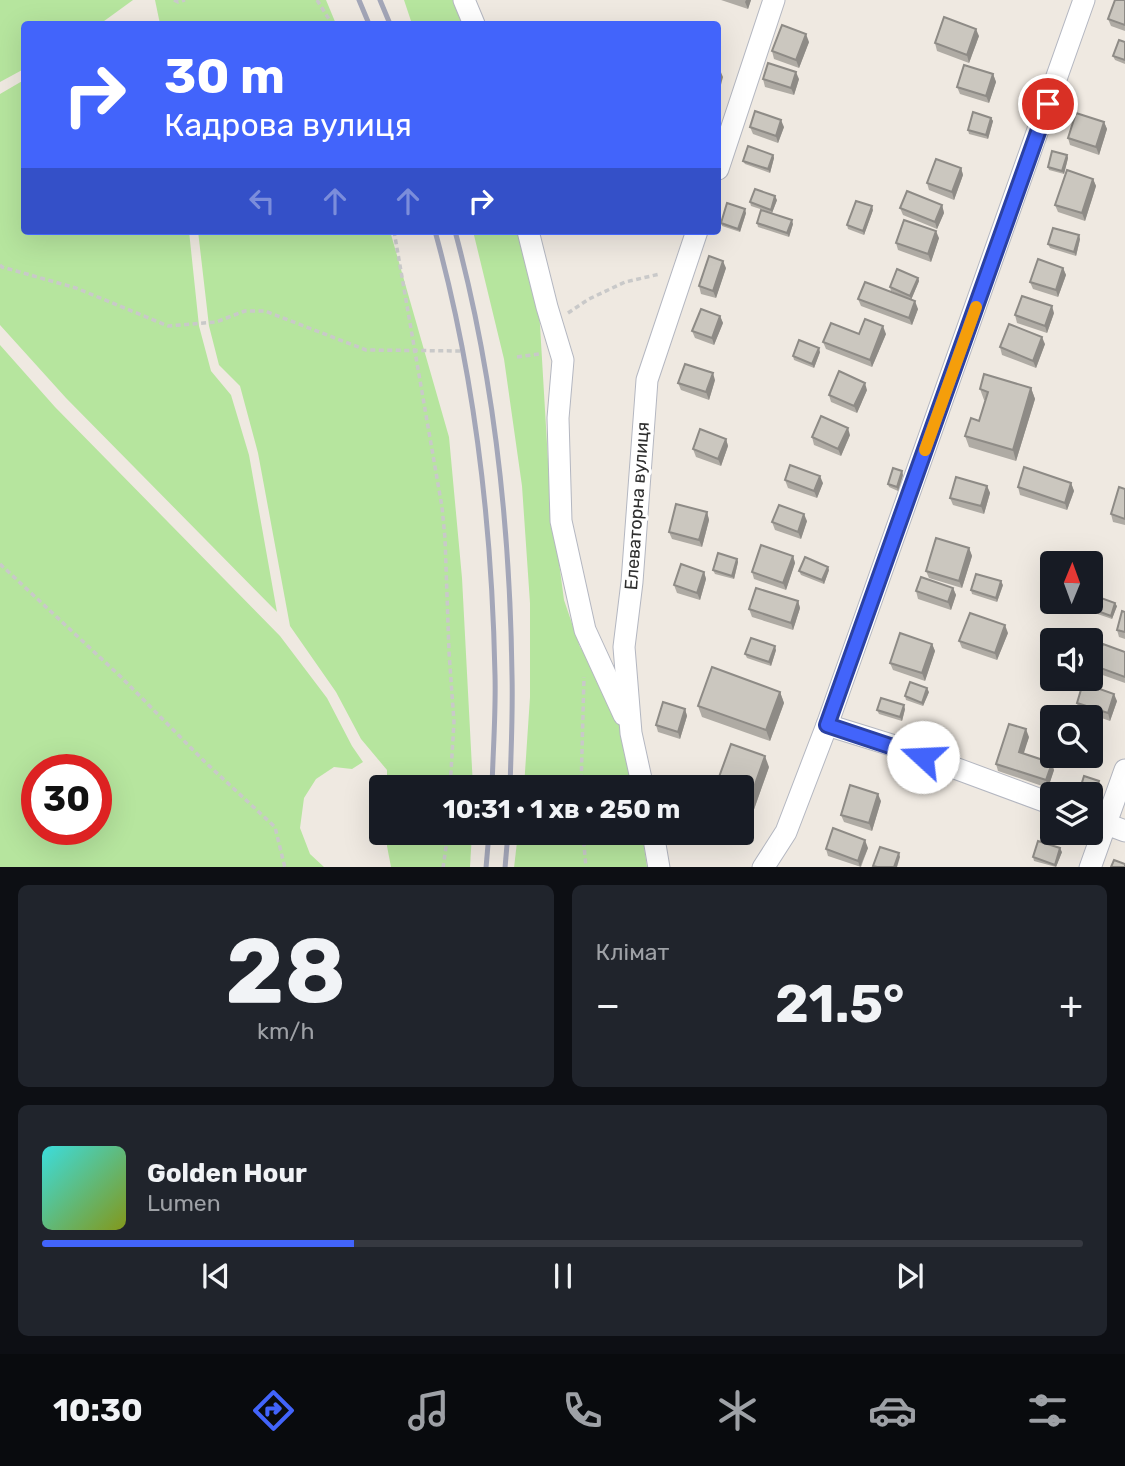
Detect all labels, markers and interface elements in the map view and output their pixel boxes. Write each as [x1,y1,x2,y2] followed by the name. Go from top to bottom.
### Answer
[164,47,285,105] text: 30 m
[49,49,140,140] icon: right
[1018,74,1078,134] pin
[1029,85,1067,123] icon: arrive
[164,106,412,144] text: Кадрова вулиця
[243,182,281,220] icon: left
[316,182,354,220] icon: ahead
[389,182,427,220] icon: ahead
[462,182,500,220] icon: right
[620,421,654,591] street label: Елеваторна вулиця
[1040,551,1102,614] north arrow
[1040,551,1103,845] map controls
[1040,628,1103,691] button: sound
[1040,705,1103,768] button: search
[886,720,960,794] position arrow
[21,754,112,845] speed limit sign: 30
[1040,782,1103,845] button: layers
[443,794,680,825] text: 10:31 · 1 хв · 250 m
[225,917,346,1025] text: 28
[596,938,669,966] text: Клімат
[775,973,904,1035] text: 21.5°
[596,982,620,1028] text: −
[1059,982,1083,1028] text: +
[257,1017,314,1045] text: km/h
[147,1158,307,1189] text: Golden Hour
[147,1189,221,1217] text: Lumen
[197,1257,235,1295] icon: previous
[544,1257,582,1295] icon: pause
[891,1257,929,1295] icon: next
[249,1386,298,1435] icon: directions
[404,1386,453,1435] icon: music
[558,1386,607,1435] icon: phone
[713,1386,762,1435] icon: climate
[868,1386,917,1435] icon: car
[1023,1386,1072,1435] icon: filters
[53,1391,143,1429] text: 10:30

